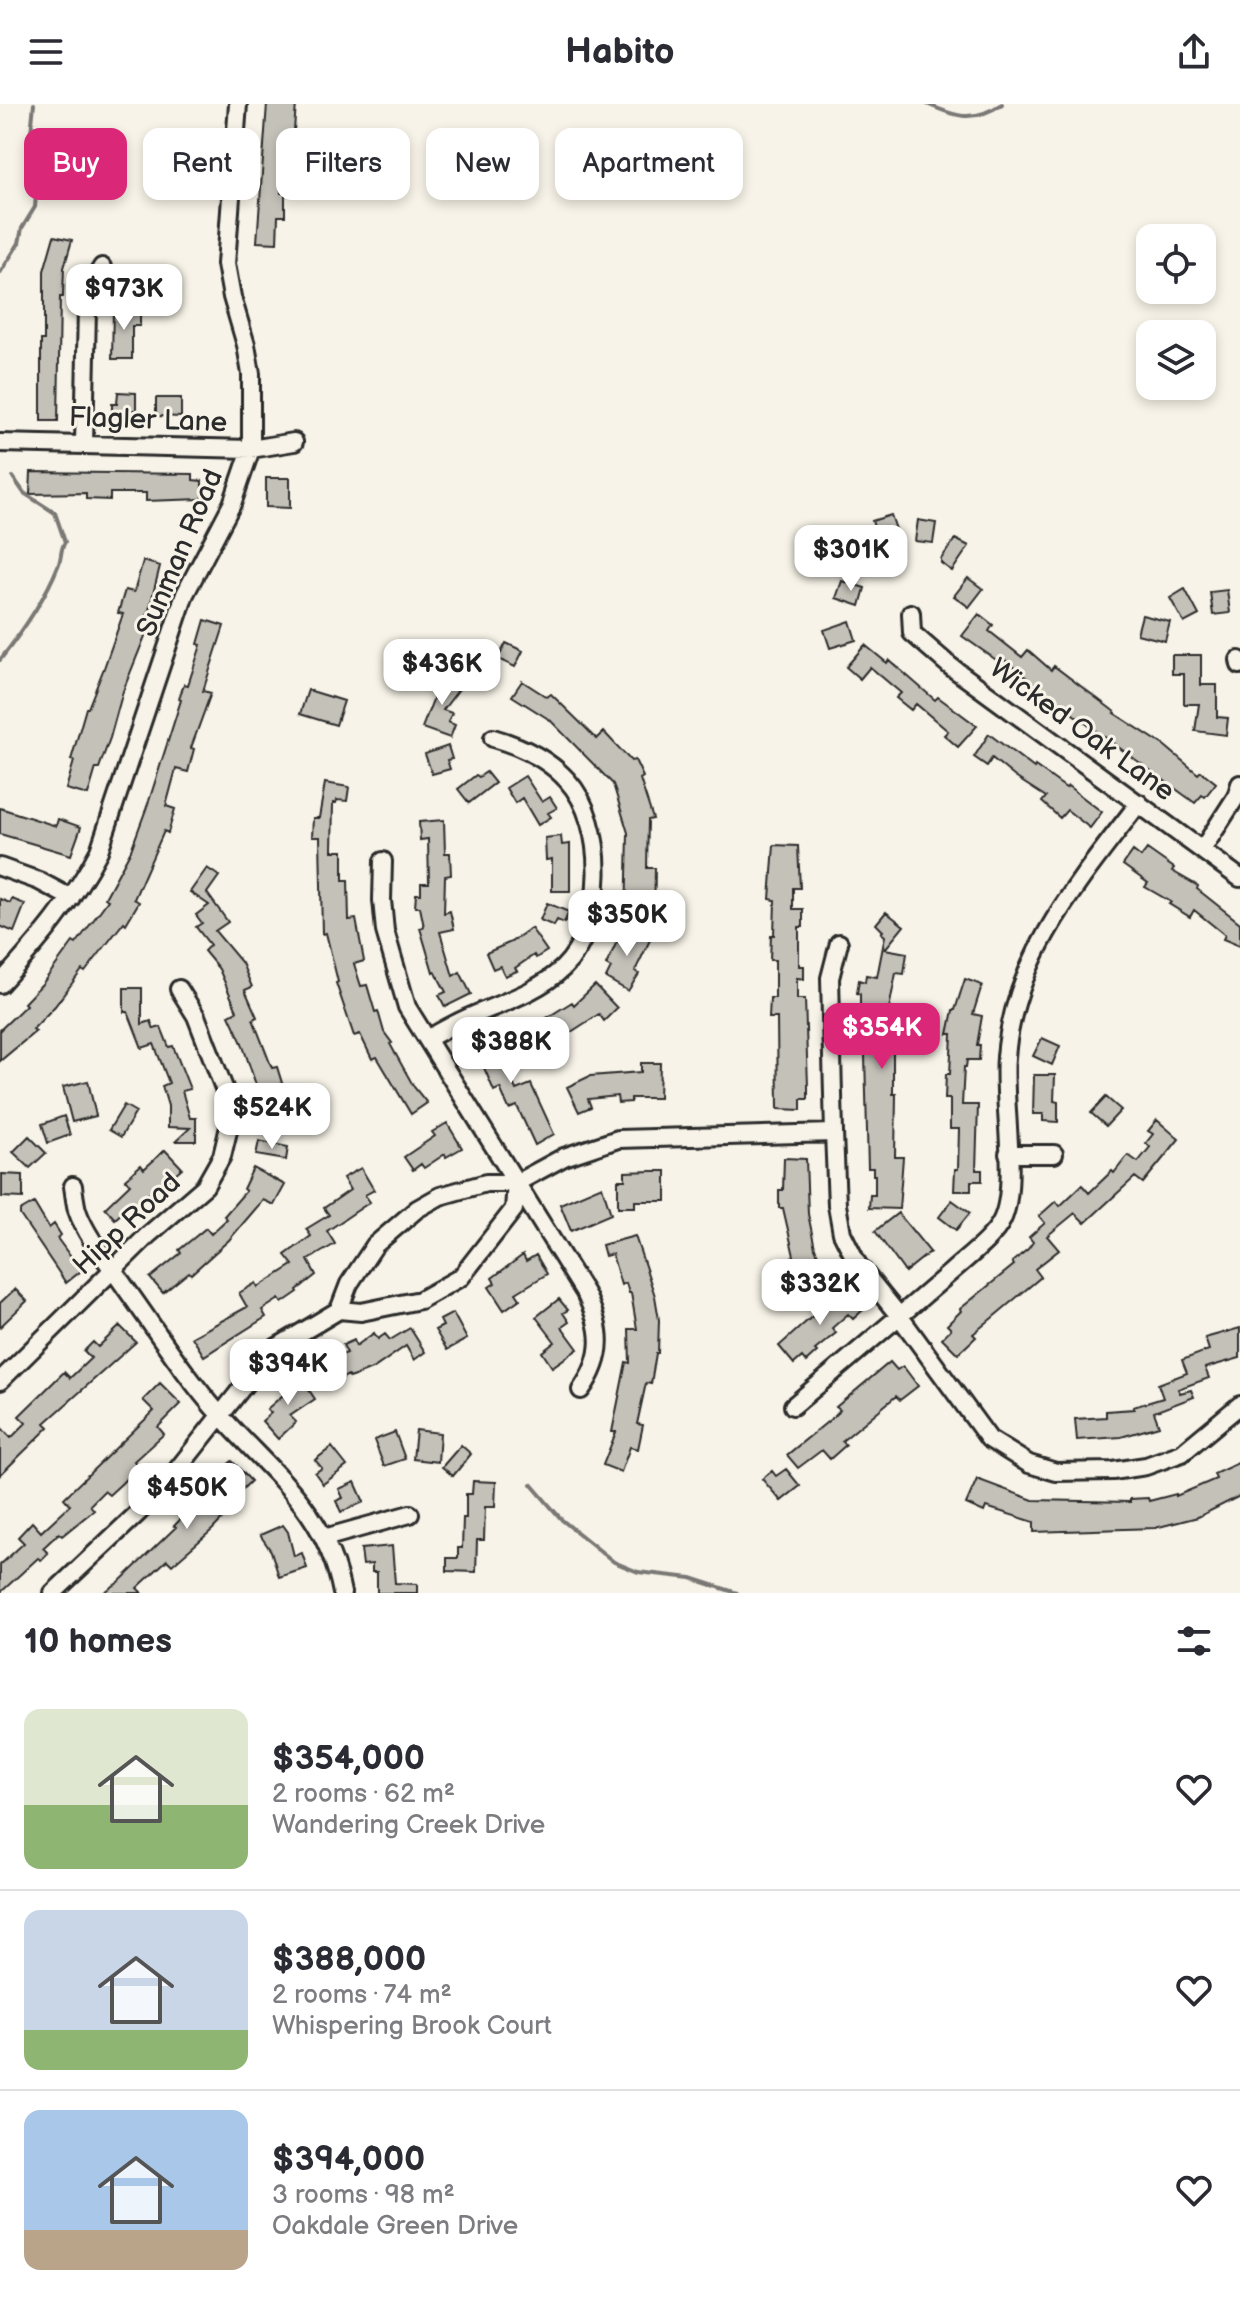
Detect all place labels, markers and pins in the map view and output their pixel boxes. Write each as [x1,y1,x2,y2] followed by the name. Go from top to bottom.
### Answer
[68,264,180,332] pin: $973K
[795,525,907,593] pin: $301K
[386,639,498,707] pin: $436K
[571,890,683,958] pin: $350K
[826,1003,938,1071] pin: $354K
[455,1017,567,1085] pin: $388K
[216,1083,328,1151] pin: $524K
[764,1259,876,1327] pin: $332K
[232,1339,344,1407] pin: $394K
[131,1463,243,1531] pin: $450K

